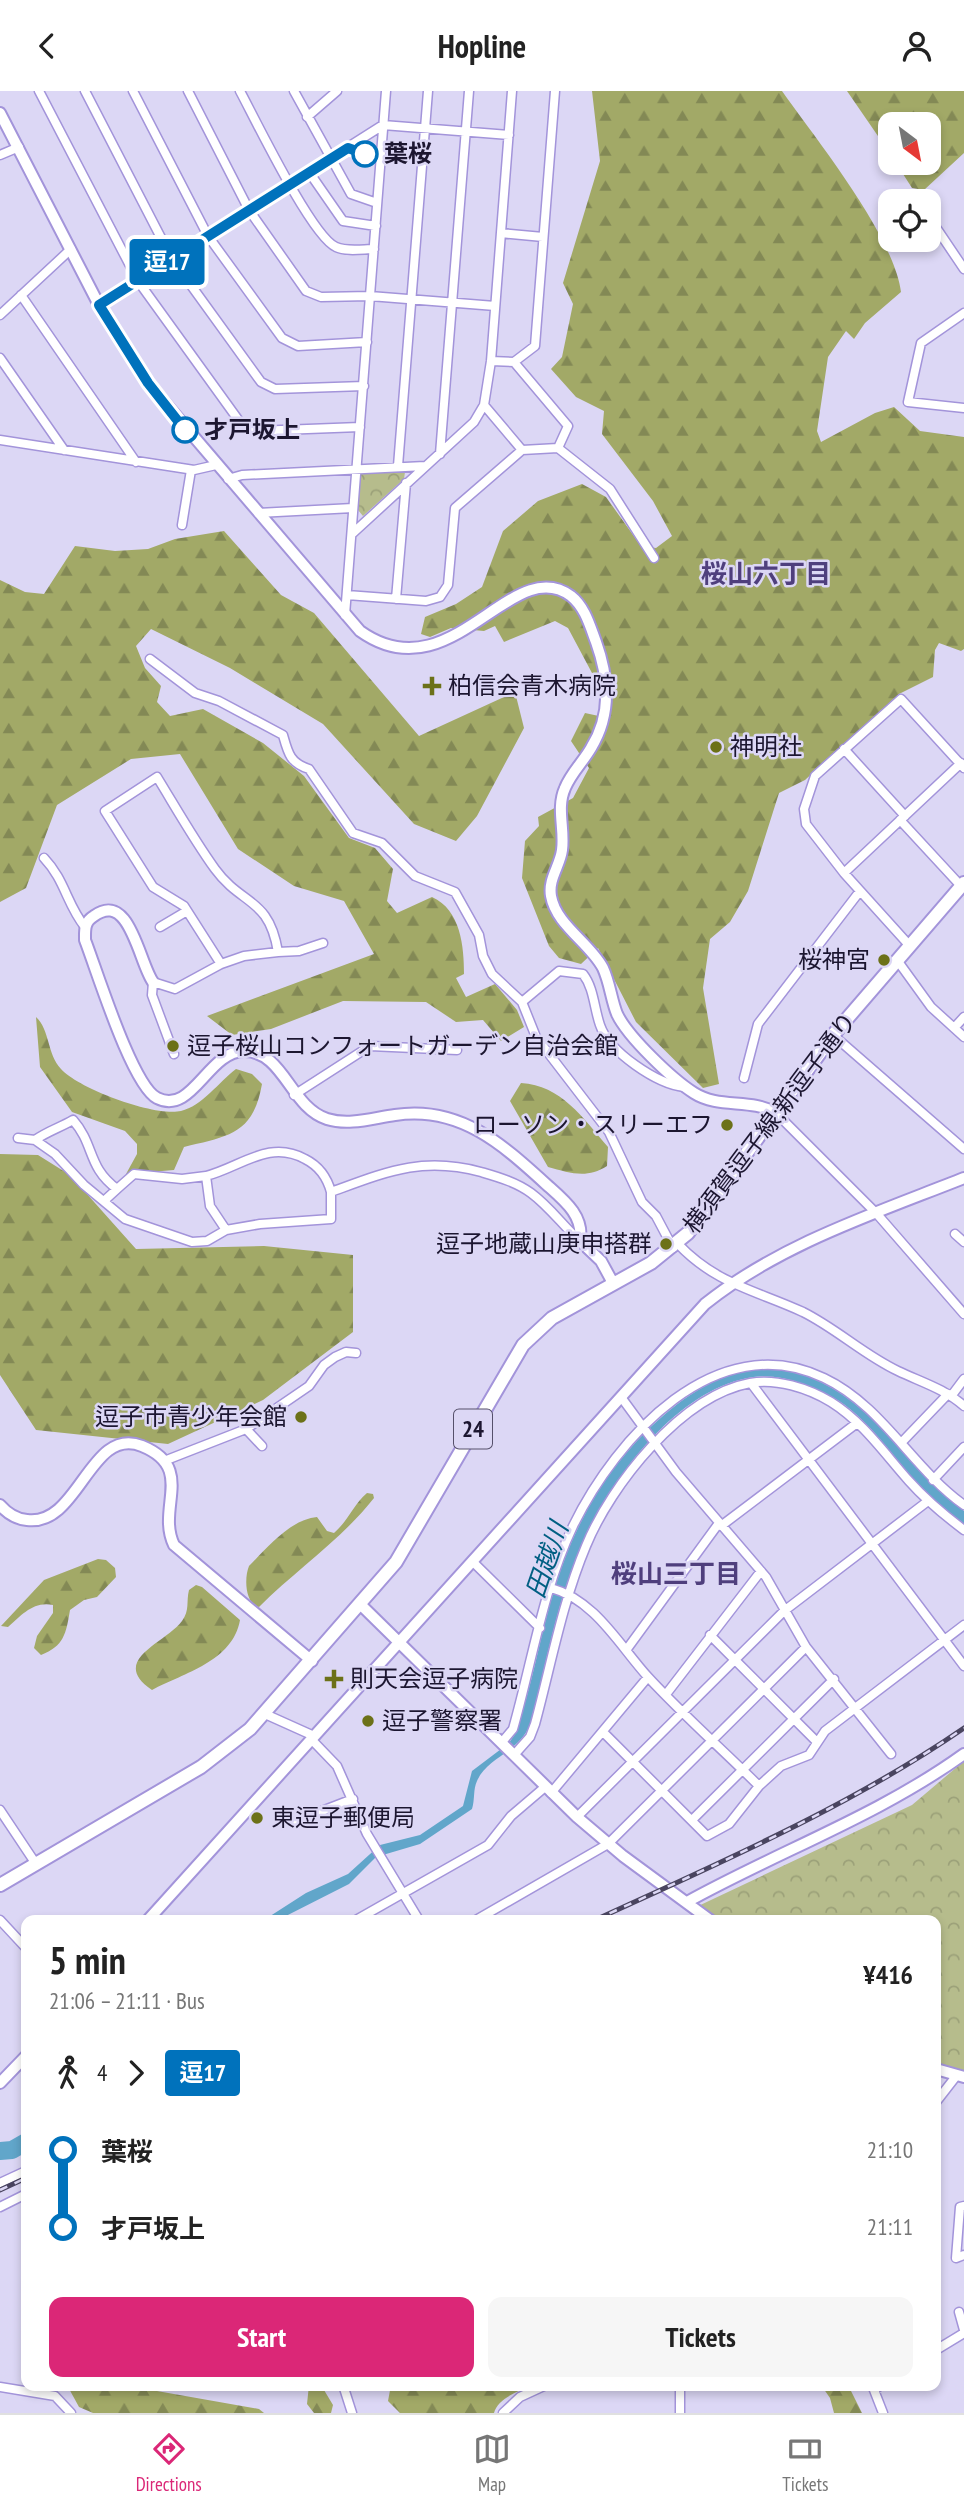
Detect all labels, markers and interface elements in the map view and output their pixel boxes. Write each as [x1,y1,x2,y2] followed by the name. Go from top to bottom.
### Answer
[438,25,526,67] text: Hopline
[28,27,66,65] icon: back
[898,27,936,65] icon: person
[878,112,942,175] north arrow
[878,112,941,252] map controls
[384,138,432,169] place label: 葉桜
[352,141,378,167] marker: 葉桜
[878,189,941,252] button: locate
[127,239,207,285] line badge: 逗17
[144,246,190,277] text: 逗17
[204,414,300,445] place label: 才戸坂上
[172,417,198,443] marker: 才戸坂上
[701,557,831,590] district label: 桜山六丁目
[448,670,616,701] place label: 柏信会青木病院
[422,676,442,696] marker: 柏信会青木病院
[730,731,802,762] place label: 神明社
[708,739,724,755] marker: 神明社
[798,944,870,975] place label: 桜神宮
[876,952,892,968] marker: 桜神宮
[676,1006,863,1240] street label: 横須賀逗子線;新逗子通り
[187,1030,618,1061] place label: 逗子桜山コンフォートガーデン自治会館
[165,1038,181,1054] marker: 逗子桜山コンフォートガーデン自治会館
[473,1109,713,1140] place label: ローソン・スリーエフ
[719,1117,735,1133] marker: ローソン・スリーエフ
[436,1228,652,1259] place label: 逗子地蔵山庚申搭群
[658,1236,674,1252] marker: 逗子地蔵山庚申搭群
[95,1401,287,1432] place label: 逗子市青少年会館
[293,1409,309,1425] marker: 逗子市青少年会館
[454,1409,492,1449] road number: 24
[518,1515,576,1602] water label: 田越川
[611,1557,741,1590] district label: 桜山三丁目
[350,1663,518,1694] place label: 則天会逗子病院
[324,1669,344,1689] marker: 則天会逗子病院
[382,1705,502,1736] place label: 逗子警察署
[360,1713,376,1729] marker: 逗子警察署
[271,1802,415,1833] place label: 東逗子郵便局
[249,1810,265,1826] marker: 東逗子郵便局
[49,1935,126,1984] text: 5 min
[863,1958,913,1991] text: ¥416
[49,1986,205,2015] text: 21:06 – 21:11 · Bus
[49,2054,87,2092] icon: walk
[117,2054,155,2092] icon: forward
[179,2057,226,2088] text: 逗17
[97,2058,107,2087] text: 4
[101,2135,153,2168] text: 葉桜
[867,2135,913,2164] text: 21:10
[101,2212,205,2245] text: 才戸坂上
[867,2212,913,2241] text: 21:11
[49,2297,474,2377] button: Start
[488,2297,913,2377] button: Tickets
[136,2430,202,2496] tab: Directions
[473,2430,511,2496] tab: Map
[782,2430,828,2496] tab: Tickets

